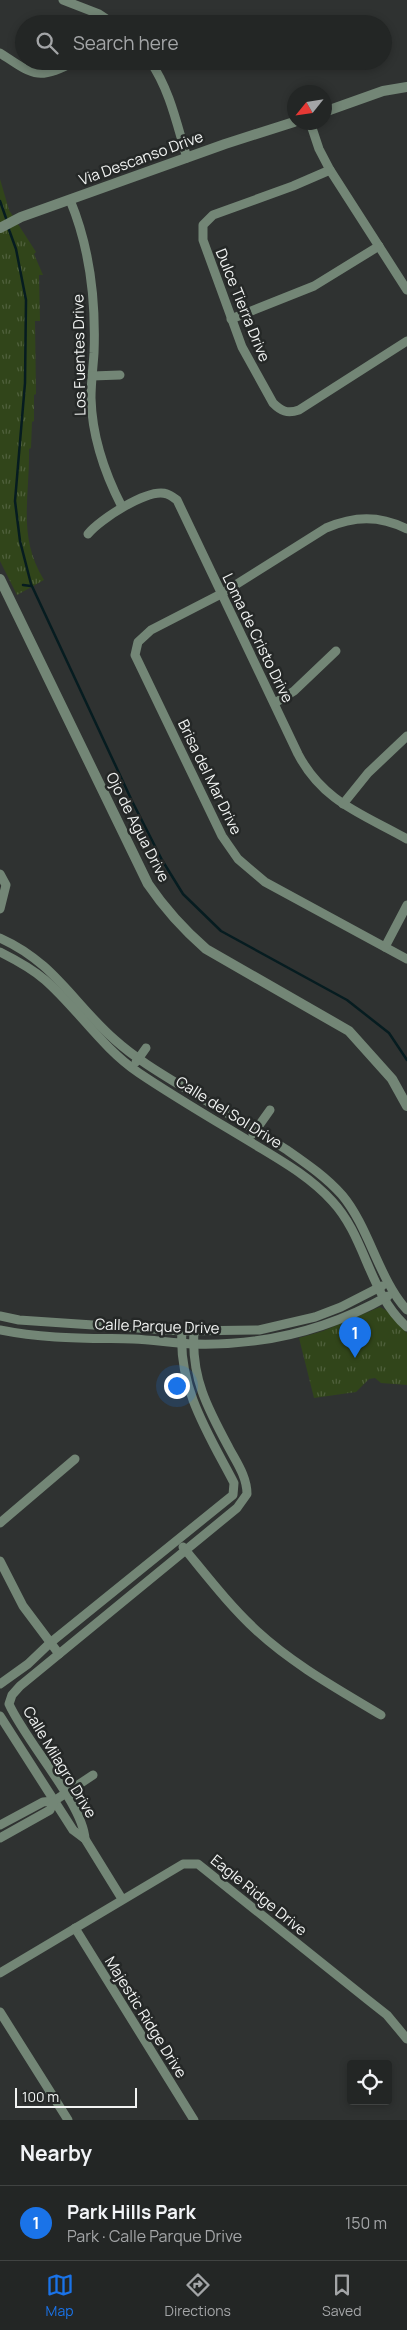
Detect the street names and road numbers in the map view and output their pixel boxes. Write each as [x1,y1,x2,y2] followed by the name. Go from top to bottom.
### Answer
[76,126,206,190] street label: Via Descanso Drive
[211,245,275,365] street label: Dulce Tierra Drive
[67,294,91,416] street label: Los Fuentes Drive
[218,570,299,706] street label: Loma de Cristo Drive
[173,716,247,838] street label: Brisa del Mar Drive
[101,768,175,886] street label: Ojo de Agua Drive
[172,1071,286,1153] street label: Calle del Sol Drive
[94,1313,220,1339] street label: Calle Parque Drive
[18,1702,102,1822] street label: Calle Milagro Drive
[206,1850,312,1941] street label: Eagle Ridge Drive
[100,1952,192,2082] street label: Majestic Ridge Drive

